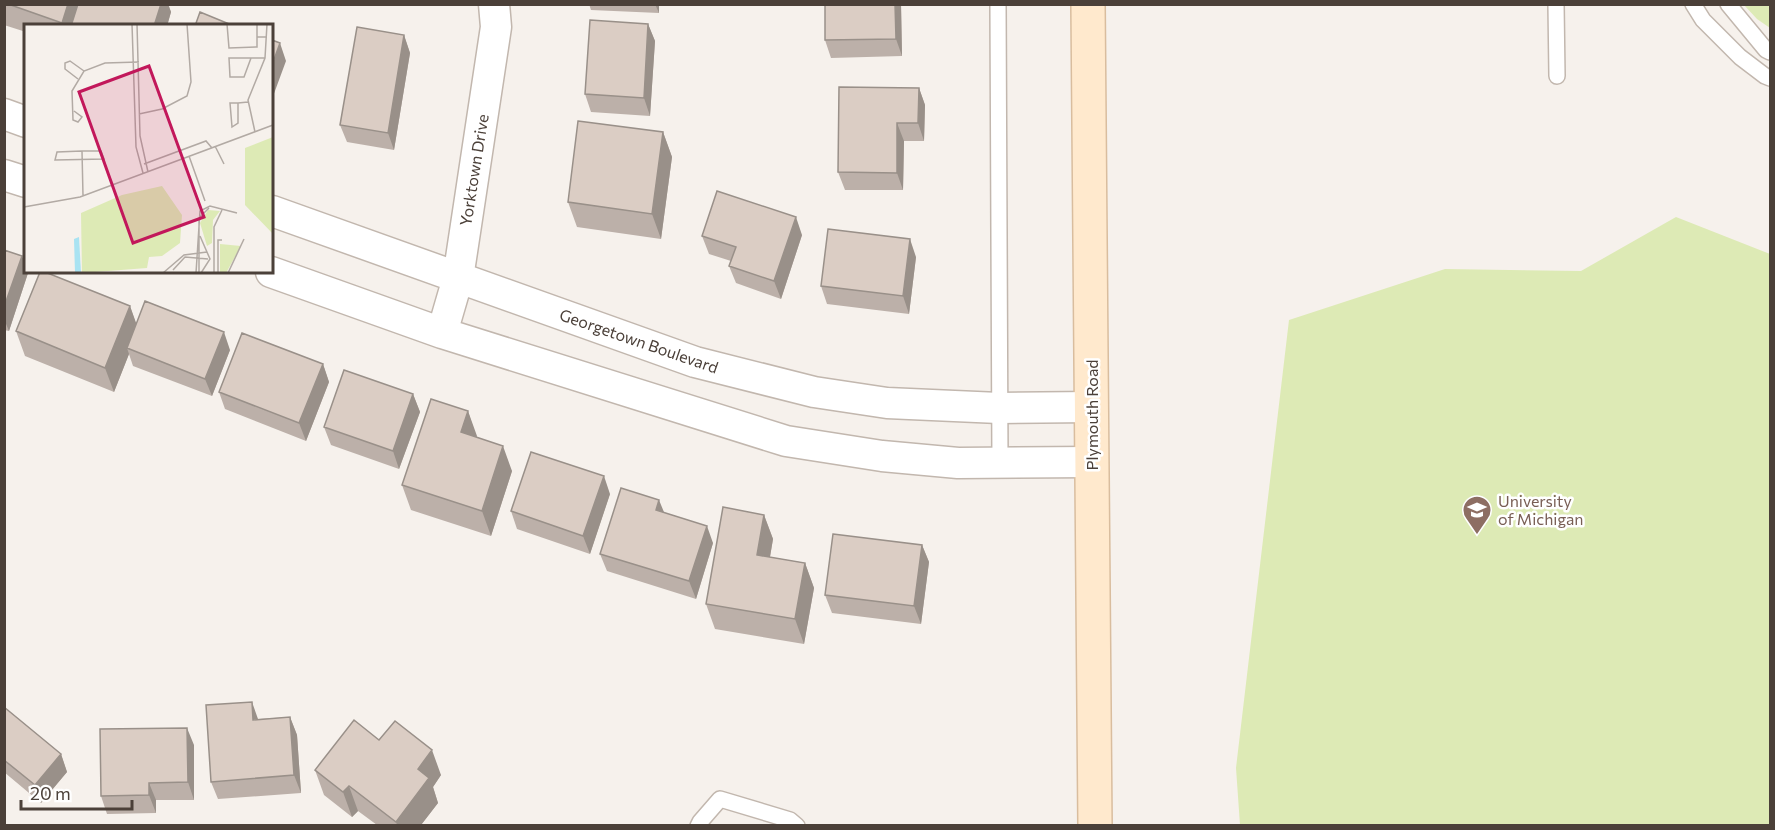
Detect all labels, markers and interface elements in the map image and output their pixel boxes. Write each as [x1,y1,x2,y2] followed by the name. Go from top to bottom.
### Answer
[24,24,273,273] inset map
[455,113,492,227] street label: Yorktown Drive
[557,304,721,377] street label: Georgetown Boulevard
[1082,360,1101,471] street label: Plymouth Road
[1498,491,1584,528] place label: University of Michigan
[1461,494,1493,536] school or university icon: University of Michigan
[21,773,132,811] scale bar
[30,782,71,804] text: 20 m

